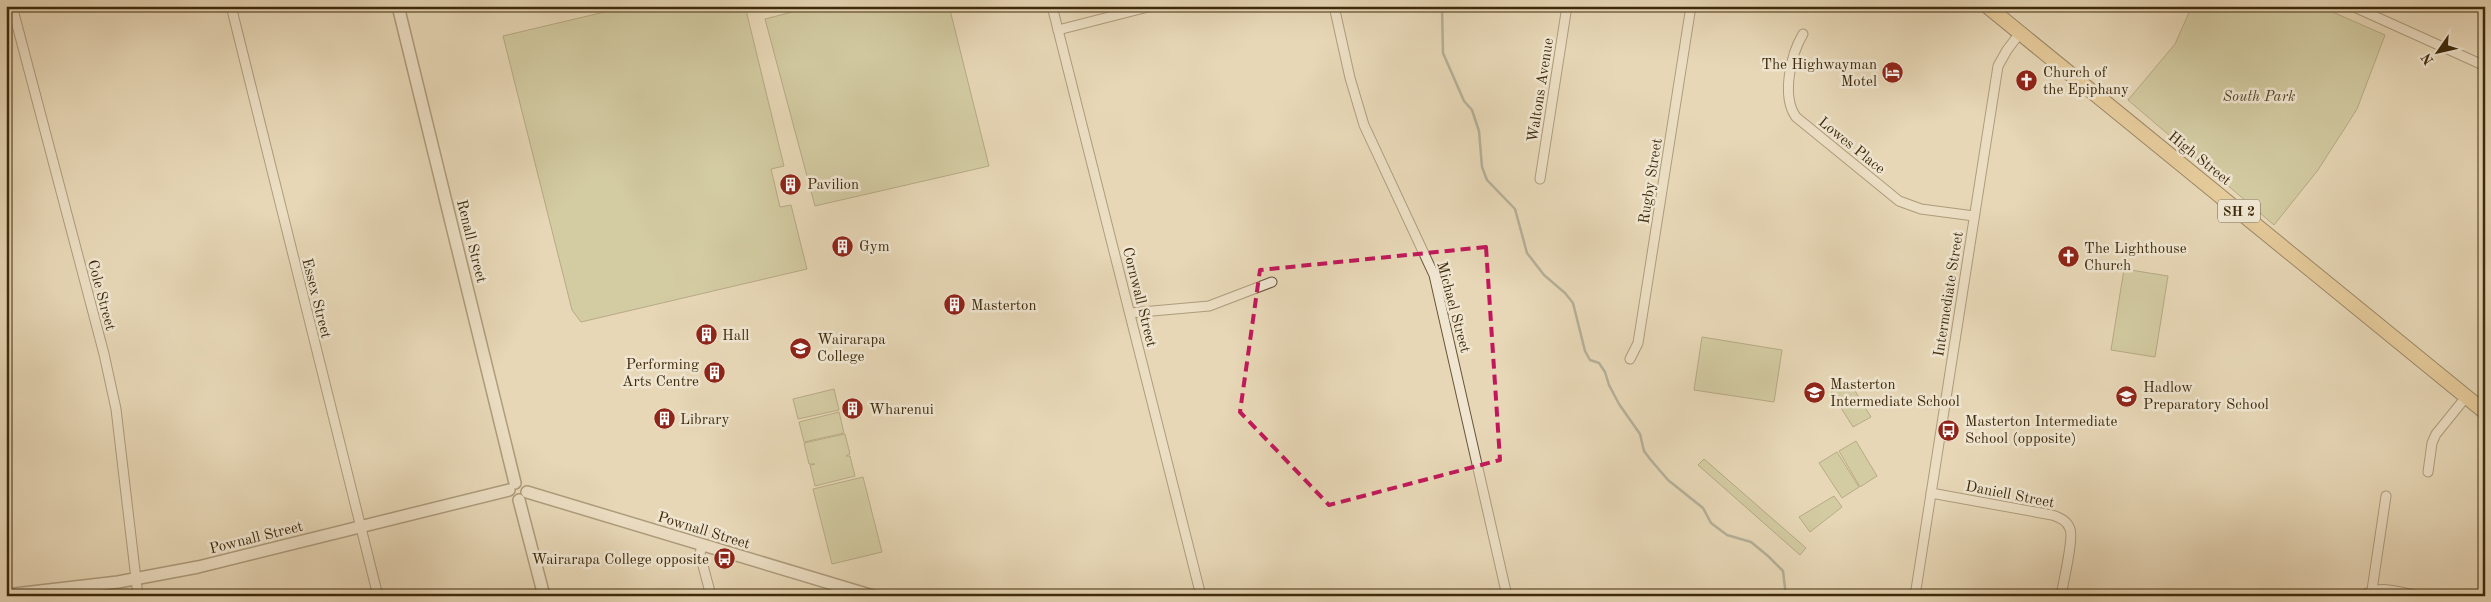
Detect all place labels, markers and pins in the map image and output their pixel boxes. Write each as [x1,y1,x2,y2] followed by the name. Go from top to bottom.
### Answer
[1761,58,1877,90] place label: The Highwayman Motel
[1881,61,1905,85] hotel icon: The Highwayman Motel
[2043,66,2129,98] place label: Church of the Epiphany
[2015,69,2039,93] church icon: Church of the Epiphany
[779,172,803,196] building icon: Pavilion
[807,178,859,193] place label: Pavilion
[831,234,855,258] building icon: Gym
[859,240,890,255] place label: Gym
[2084,242,2187,274] place label: The Lighthouse Church
[2056,245,2080,269] church icon: The Lighthouse Church
[943,293,967,317] building icon: Masterton
[971,299,1037,314] place label: Masterton
[694,323,718,347] building icon: Hall
[722,329,749,344] place label: Hall
[817,333,886,365] place label: Wairarapa College
[789,336,813,360] school or university icon: Wairarapa College
[622,358,699,390] place label: Performing Arts Centre
[703,361,727,385] building icon: Performing Arts Centre
[1830,378,1960,410] place label: Masterton Intermediate School
[1802,381,1826,405] school or university icon: Masterton Intermediate School
[2143,381,2269,413] place label: Hadlow Preparatory School
[2115,384,2139,408] school or university icon: Hadlow Preparatory School
[841,397,865,421] building icon: Wharenui
[869,403,934,418] place label: Wharenui
[652,407,676,431] building icon: Library
[680,413,729,428] place label: Library
[1965,415,2117,447] place label: Masterton Intermediate School (opposite)
[1937,418,1961,442] bus stop icon: Masterton Intermediate School (opposite)
[713,547,737,571] bus stop icon: Wairarapa College opposite
[531,553,709,568] place label: Wairarapa College opposite

